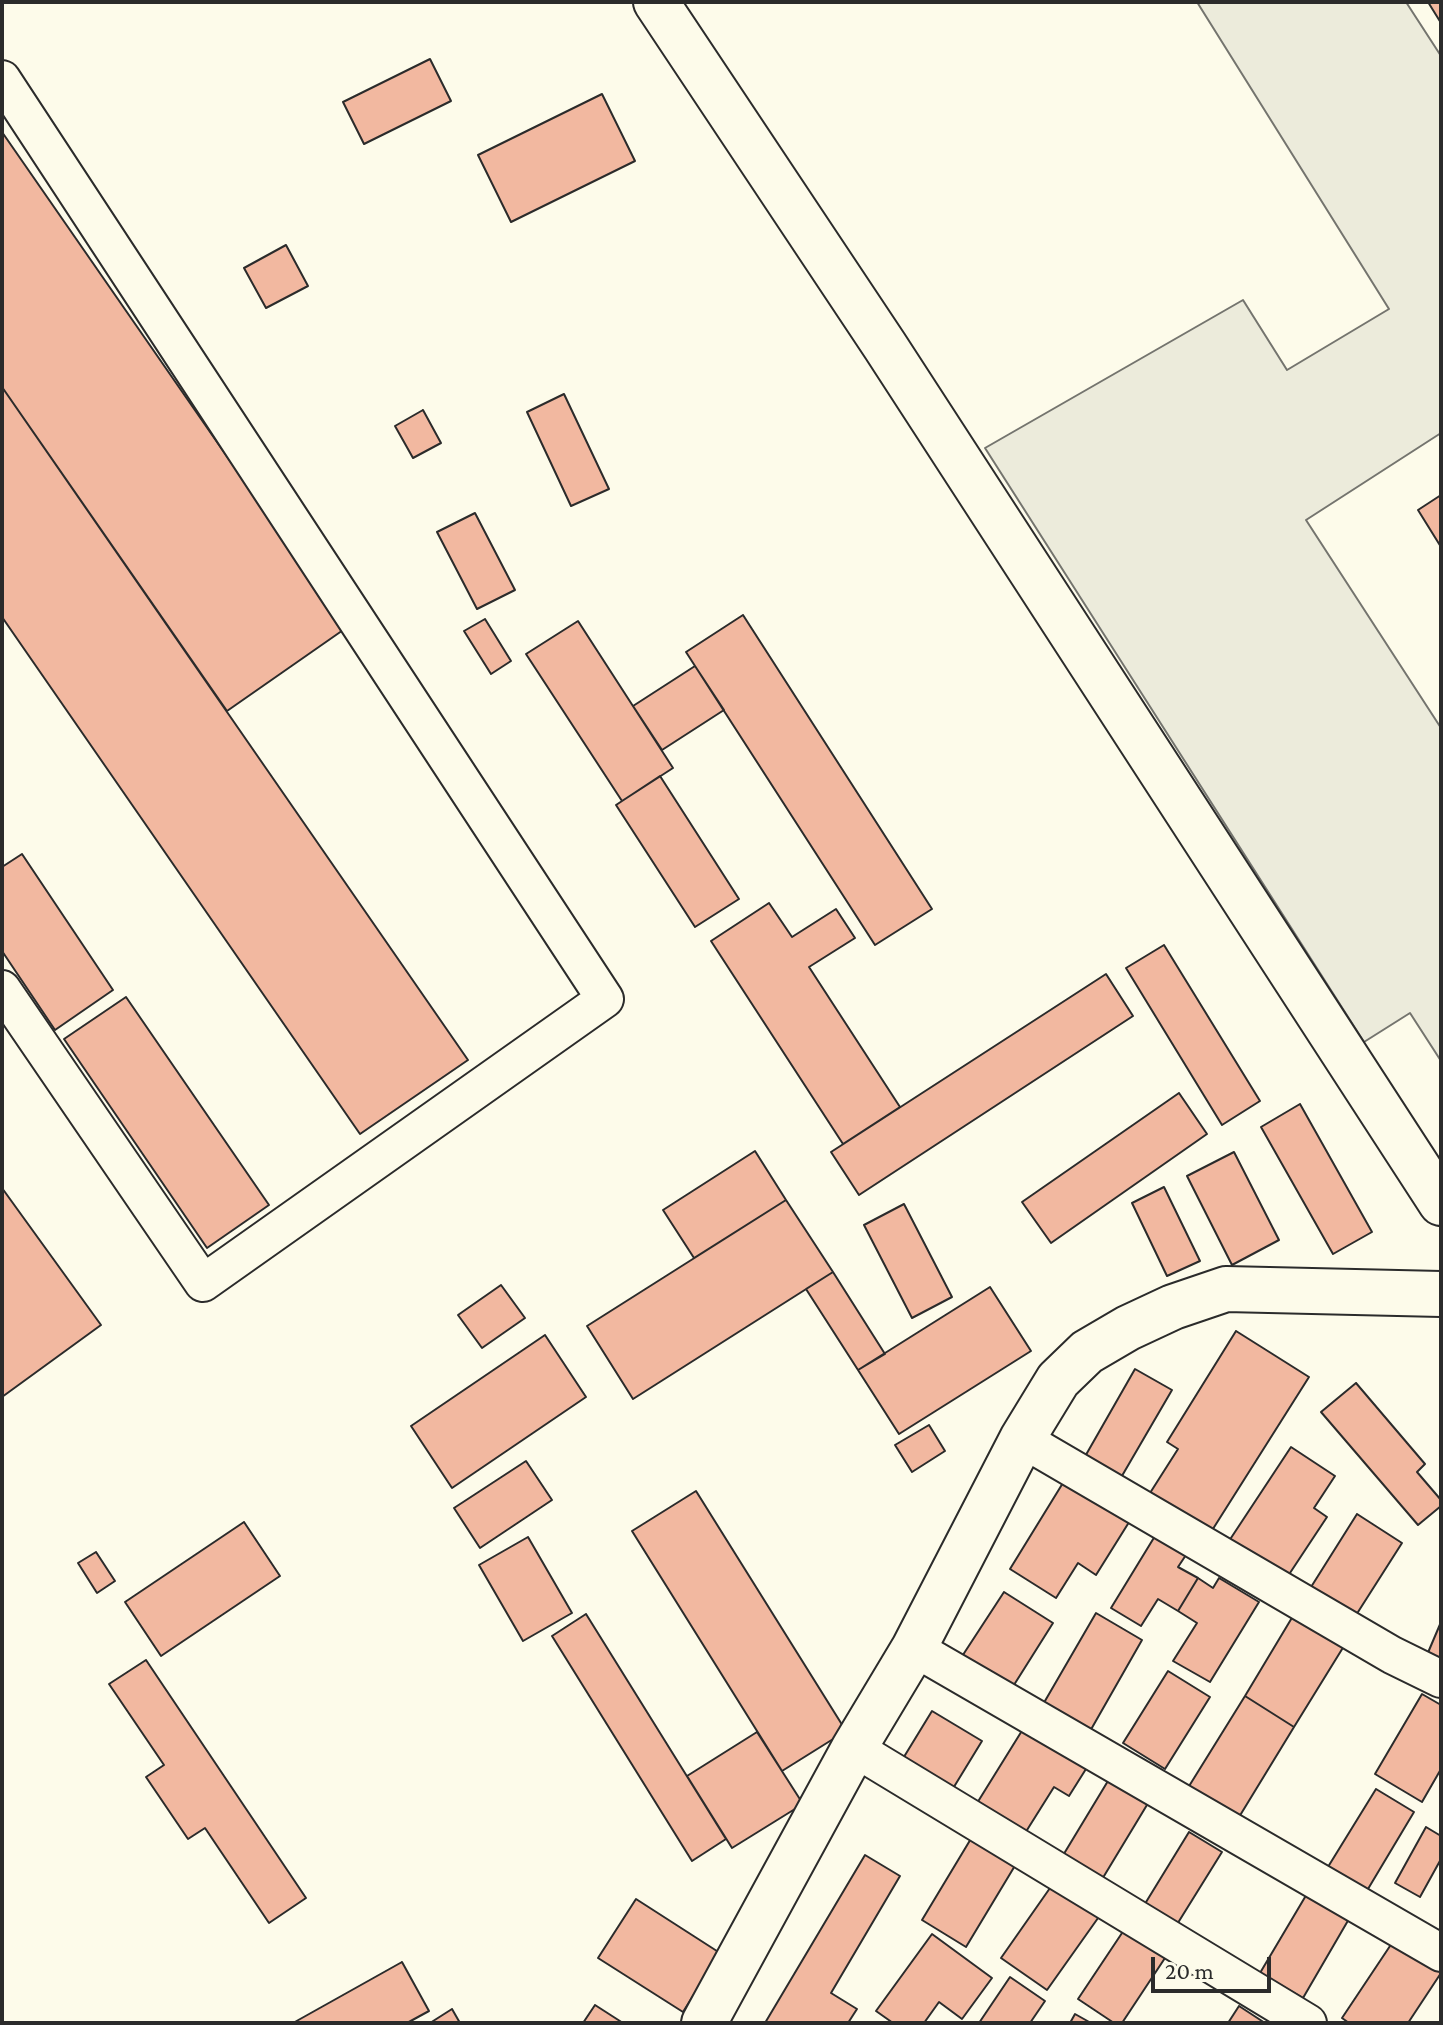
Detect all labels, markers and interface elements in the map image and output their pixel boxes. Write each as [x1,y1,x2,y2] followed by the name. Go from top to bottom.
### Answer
[1155,1941,1275,1991] scale bar
[1165,1957,1214,1984] text: 20 m

